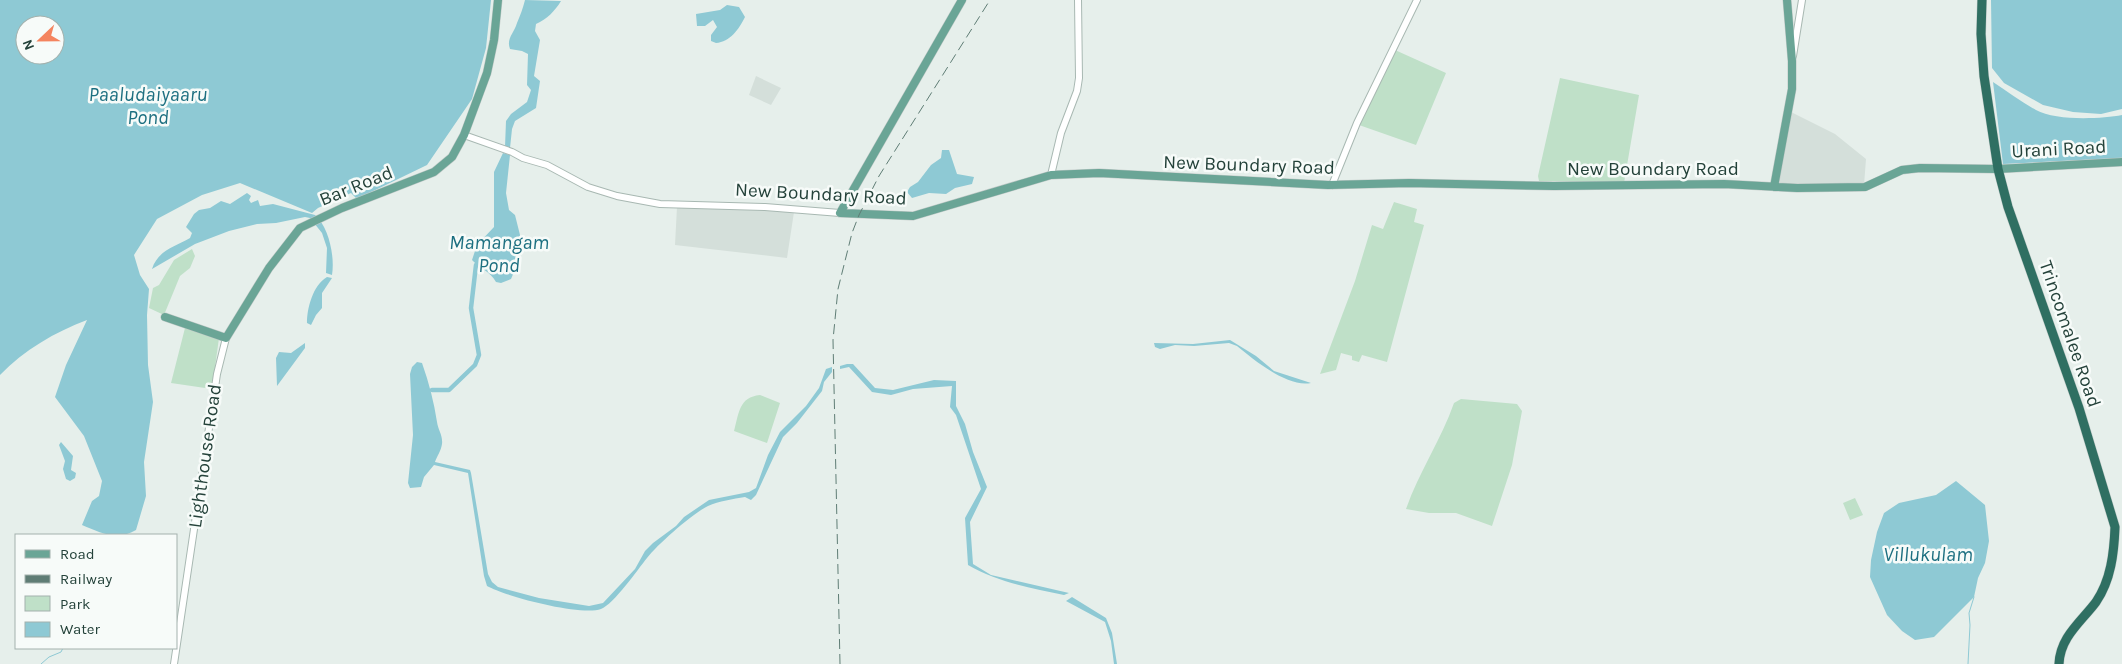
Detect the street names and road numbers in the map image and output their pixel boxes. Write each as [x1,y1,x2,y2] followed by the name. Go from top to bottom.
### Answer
[2011,136,2107,162] street label: Urani Road
[1163,151,1335,179] street label: New Boundary Road
[1567,158,1739,180] street label: New Boundary Road
[316,161,396,211] street label: Bar Road
[735,179,907,209] street label: New Boundary Road
[2035,258,2105,410] street label: Trincomalee Road
[184,383,226,529] street label: Lighthouse Road

